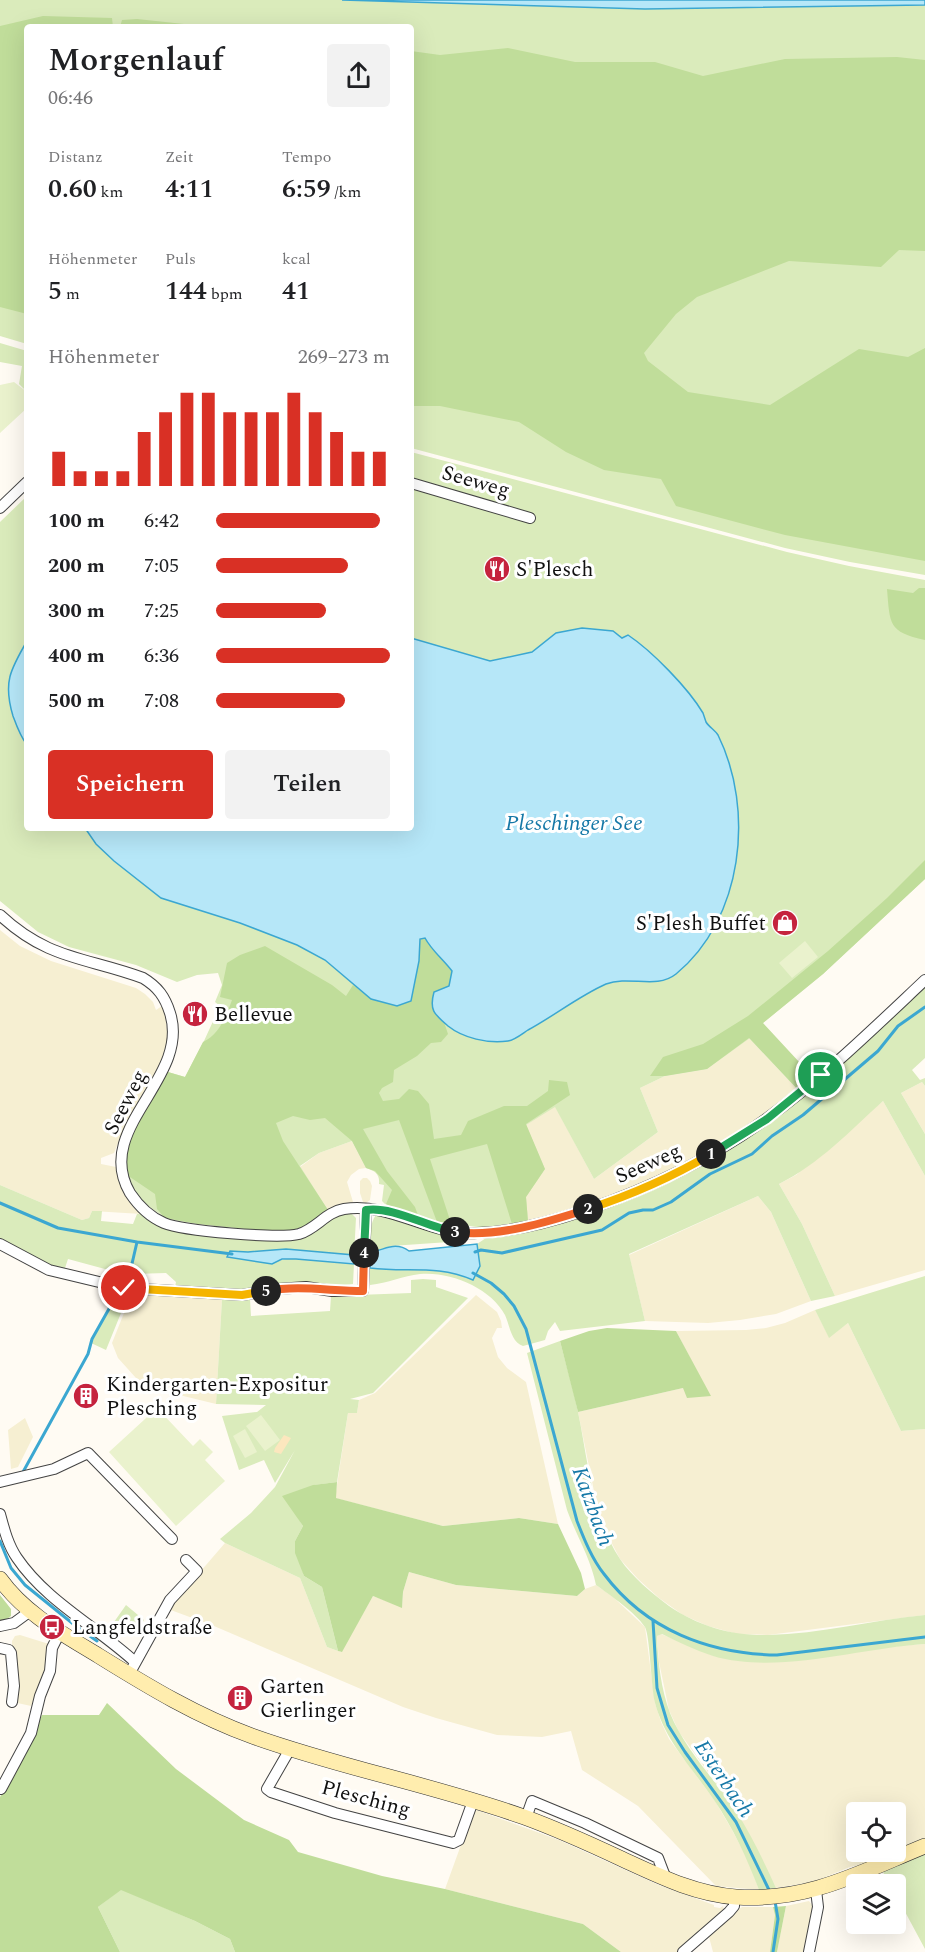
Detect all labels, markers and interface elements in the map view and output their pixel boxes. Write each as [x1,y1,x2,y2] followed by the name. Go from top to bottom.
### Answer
[48,35,224,85] text: Morgenlauf
[327,44,390,107] button: share
[48,83,93,113] text: 06:46
[48,145,103,169] text: Distanz
[165,145,193,169] text: Zeit
[282,145,331,169] text: Tempo
[48,169,97,209] text: 0.60
[165,169,214,209] text: 4:11
[282,169,331,209] text: 6:59
[97,180,123,204] text: km
[331,180,361,204] text: /km
[48,247,137,271] text: Höhenmeter
[165,247,196,271] text: Puls
[282,247,311,271] text: kcal
[48,271,62,311] text: 5
[165,271,207,311] text: 144
[282,271,310,311] text: 41
[62,282,80,306] text: m
[207,282,243,306] text: bpm
[48,342,160,372] text: Höhenmeter
[298,342,390,372] text: 269–273 m
[438,457,513,507] street label: Seeweg
[48,506,105,536] text: 100 m
[144,506,179,536] text: 6:42
[48,551,105,581] text: 200 m
[144,551,179,581] text: 7:05
[482,554,512,584] restaurant icon: S'Plesch
[516,554,594,586] place label: S'Plesch
[48,596,105,626] text: 300 m
[144,596,179,626] text: 7:25
[48,641,105,671] text: 400 m
[144,641,179,671] text: 6:36
[48,686,105,716] text: 500 m
[144,686,179,716] text: 7:08
[48,750,213,819] button: Speichern
[225,750,390,819] button: Teilen
[505,807,643,840] water label: Pleschinger See
[636,908,766,940] place label: S'Plesh Buffet
[770,908,800,938] shop icon: S'Plesh Buffet
[180,999,210,1029] restaurant icon: Bellevue
[214,999,293,1031] place label: Bellevue
[795,1049,846,1100] pin
[804,1058,837,1091] icon: arrive
[96,1064,156,1141] street label: Seeweg
[610,1135,687,1193] street label: Seeweg
[696,1139,726,1169] pin: 1
[707,1142,715,1166] text: 1
[573,1194,603,1224] pin: 2
[584,1197,592,1221] text: 2
[440,1217,470,1247] pin: 3
[451,1220,459,1244] text: 3
[349,1238,379,1268] pin: 4
[360,1241,368,1265] text: 4
[98,1262,149,1313] pin
[107,1271,140,1304] icon: check
[251,1276,281,1306] pin: 5
[262,1279,270,1303] text: 5
[106,1369,328,1425] place label: Kindergarten-Expositur Plesching
[71,1381,101,1411] building icon: Kindergarten-Expositur Plesching
[563,1462,622,1551] water label: Katzbach
[37,1612,67,1642] bus stop icon: Langfeldstraße
[72,1612,212,1644] place label: Langfeldstraße
[260,1671,356,1727] place label: Garten Gierlinger
[225,1683,255,1713] building icon: Garten Gierlinger
[685,1733,762,1825] water label: Esterbach
[318,1772,414,1826] street label: Plesching
[846,1802,906,1934] map controls
[846,1802,906,1862] button: locate
[846,1874,906,1934] button: layers

